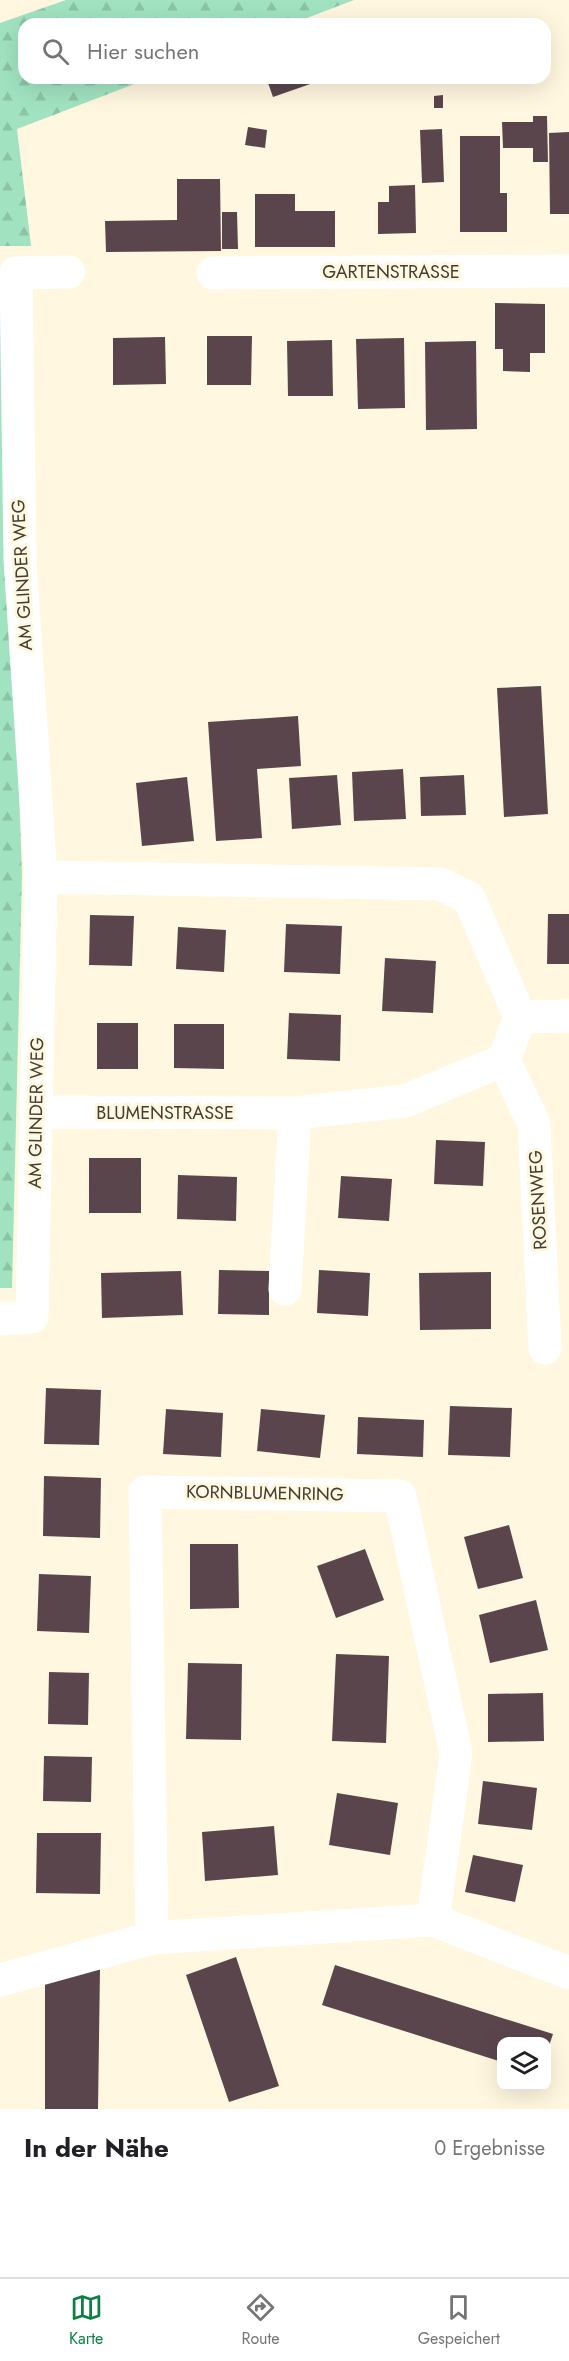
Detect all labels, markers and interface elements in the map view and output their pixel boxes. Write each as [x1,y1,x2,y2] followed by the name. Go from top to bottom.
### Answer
[18,18,551,84] search box
[39,35,72,68] icon: search
[87,35,199,67] text: Hier suchen
[322,259,460,285] street label: GARTENSTRASSE
[5,499,39,651] street label: AM GLINDER WEG
[22,1037,50,1189] street label: AM GLINDER WEG
[96,1100,234,1126] street label: BLUMENSTRASSE
[522,1149,554,1250] street label: ROSENWEG
[186,1479,344,1507] street label: KORNBLUMENRING
[497,2037,551,2091] map controls
[497,2037,551,2091] button: layers
[24,2129,169,2167] text: In der Nähe
[434,2134,545,2163] text: 0 Ergebnisse
[69,2291,103,2350] tab: Karte
[241,2291,280,2350] tab: Route
[418,2291,500,2350] tab: Gespeichert

